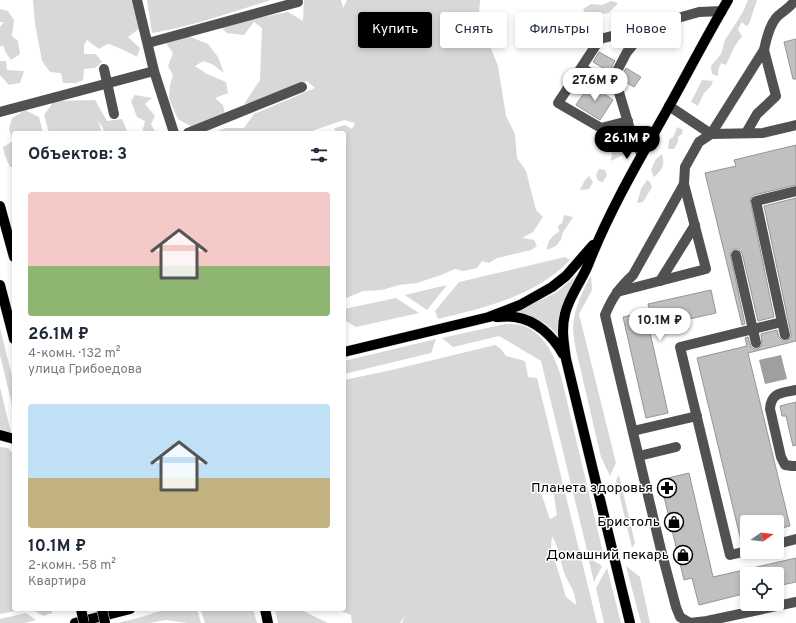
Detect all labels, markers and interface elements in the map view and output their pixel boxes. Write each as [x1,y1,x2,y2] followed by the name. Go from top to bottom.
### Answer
[358,12,432,48] chip: Купить
[440,12,507,48] chip: Снять
[515,12,603,48] chip: Фильтры
[611,12,681,48] chip: Новое
[558,68,632,102] pin: 27.6M ₽
[572,73,618,89] text: 27.6M ₽
[590,126,664,160] pin: 26.1M ₽
[604,131,650,147] text: 26.1M ₽
[28,144,127,166] text: Объектов: 3
[308,144,330,166] icon: filters
[143,218,215,290] icon: home
[623,308,697,342] pin: 10.1M ₽
[638,313,682,329] text: 10.1M ₽
[28,324,89,346] text: 26.1M ₽
[28,346,121,362] text: 4-комн. · 132 m²
[28,362,142,378] text: улица Грибоедова
[143,430,215,502] icon: home
[656,477,678,499] pharmacy icon: Планета здоровья
[531,480,653,497] place label: Планета здоровья
[663,511,685,533] shop icon: Бристоль
[597,514,660,531] place label: Бристоль
[740,515,784,559] north arrow
[740,515,784,611] map controls
[28,536,86,558] text: 10.1M ₽
[672,544,694,566] shop icon: Домашний пекарь
[546,547,669,564] place label: Домашний пекарь
[28,558,116,574] text: 2-комн. · 58 m²
[740,567,784,611] button: locate
[28,574,86,590] text: Квартира

